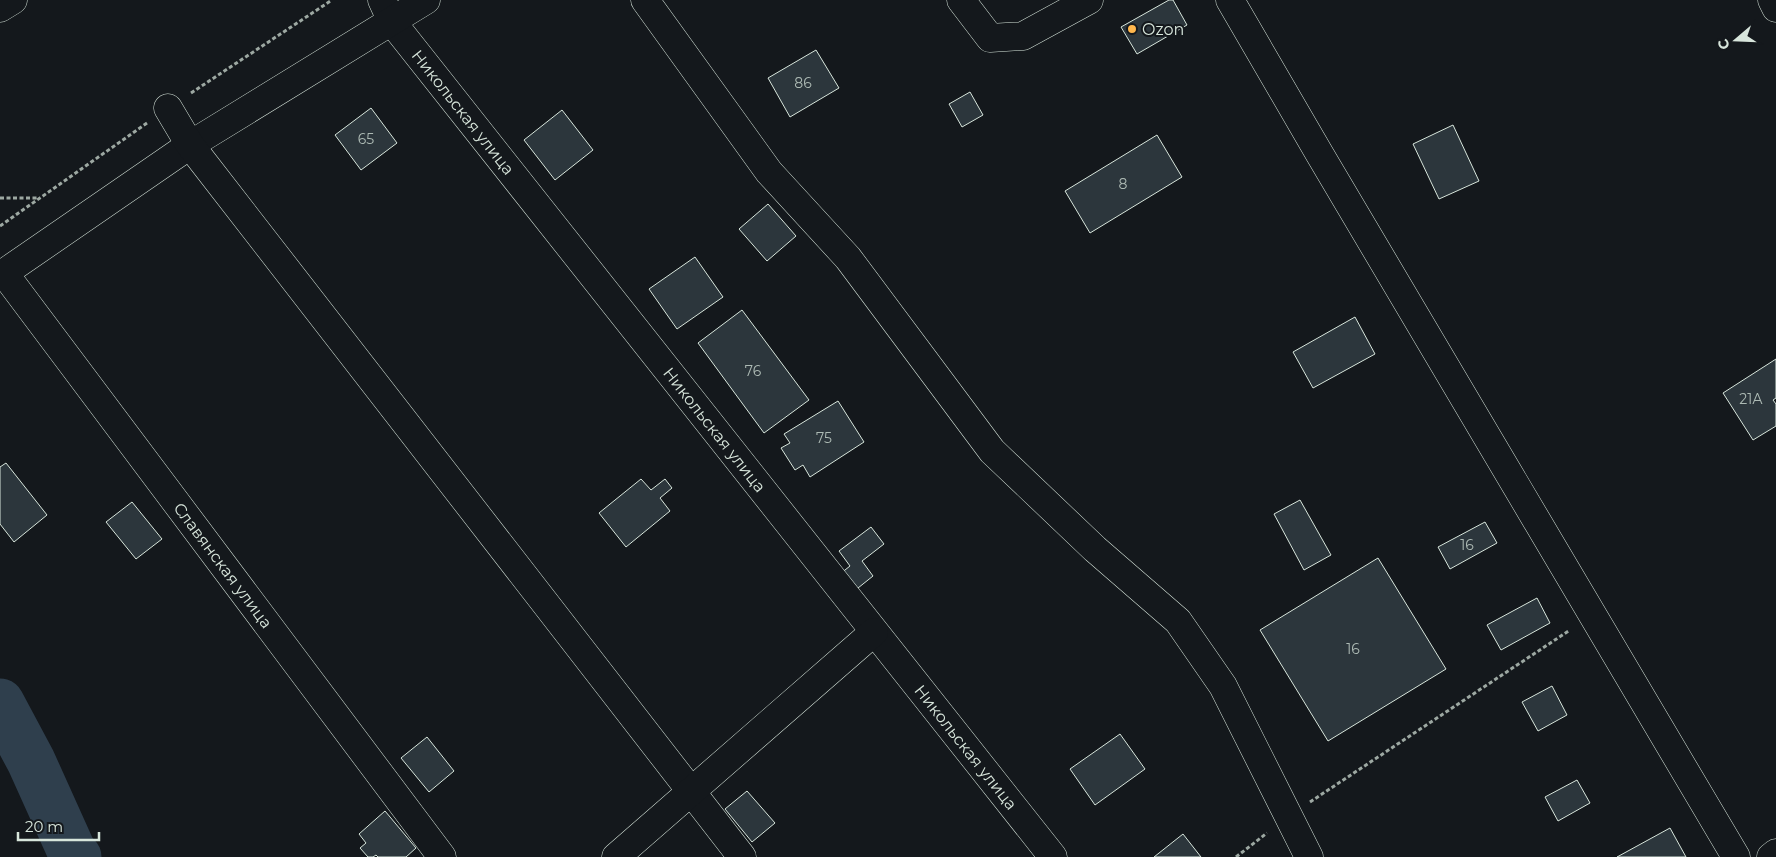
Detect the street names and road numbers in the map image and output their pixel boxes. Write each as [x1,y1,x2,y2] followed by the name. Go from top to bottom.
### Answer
[408,46,518,178] street label: Никольская улица
[659,363,770,496] street label: Никольская улица
[170,499,276,632] street label: Славянская улица
[911,681,1021,813] street label: Никольская улица

